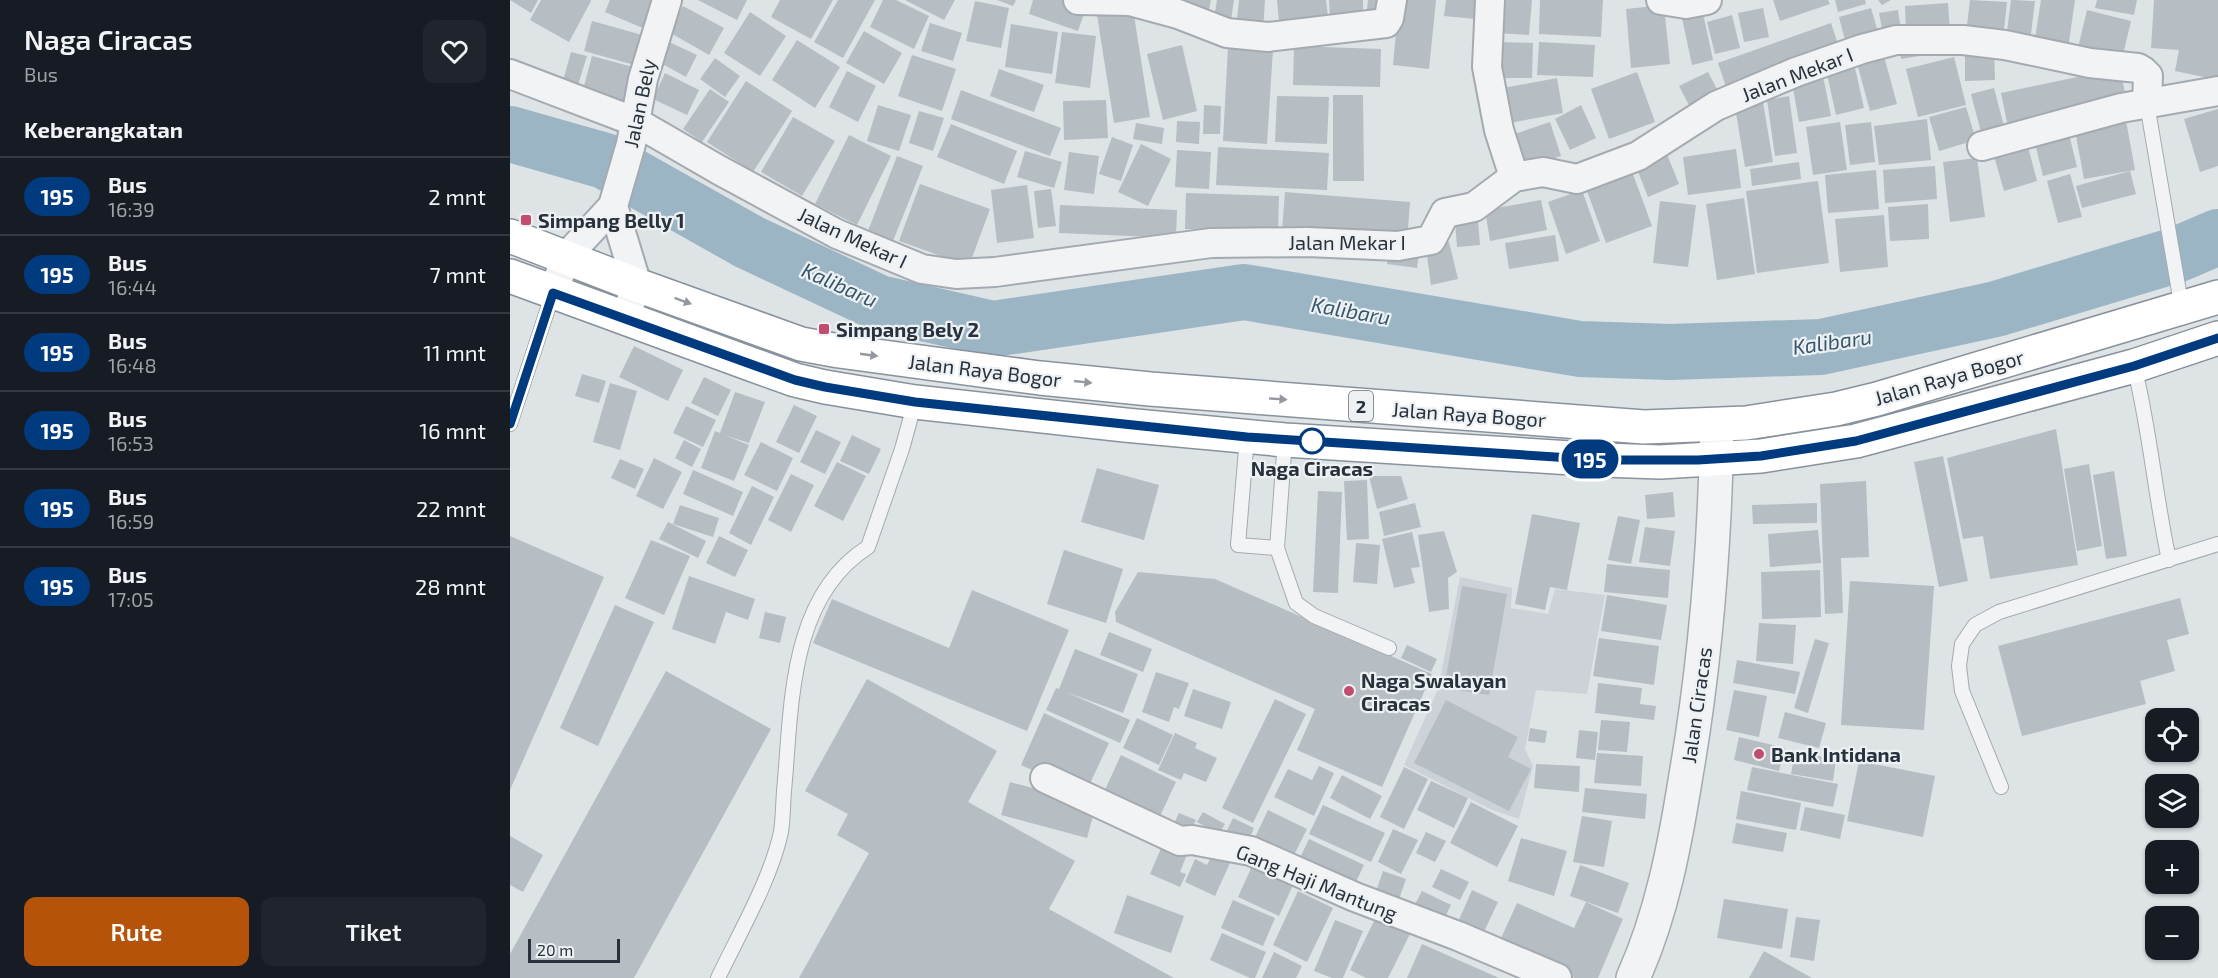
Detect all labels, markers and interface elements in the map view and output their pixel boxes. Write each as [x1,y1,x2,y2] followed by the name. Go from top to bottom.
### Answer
[423,20,486,83] button: heart
[24,22,193,56] text: Naga Ciracas
[1738,42,1856,106] street label: Jalan Mekar I
[618,56,660,150] street label: Jalan Bely
[24,62,58,86] text: Bus
[24,116,183,142] text: Keberangkatan
[108,171,147,197] text: Bus
[428,183,486,209] text: 2 mnt
[40,184,74,209] text: 195
[108,197,155,221] text: 16:39
[795,201,911,273] street label: Jalan Mekar I
[538,208,685,233] place label: Simpang Belly 1
[519,213,533,227] marker: Simpang Belly 1
[1288,230,1406,254] street label: Jalan Mekar I
[108,249,147,275] text: Bus
[798,256,882,312] water label: Kalibaru
[429,261,486,287] text: 7 mnt
[40,262,74,287] text: 195
[108,275,157,299] text: 16:44
[1310,291,1392,329] water label: Kalibaru
[674,297,692,307] one-way arrow
[836,317,979,342] place label: Simpang Bely 2
[817,322,831,336] marker: Simpang Bely 2
[1791,323,1873,359] water label: Kalibaru
[108,327,147,353] text: Bus
[423,339,486,365] text: 11 mnt
[40,340,74,365] text: 195
[1872,344,2026,410] street label: Jalan Raya Bogor
[907,349,1063,391] street label: Jalan Raya Bogor
[860,351,879,360] one-way arrow
[108,353,157,377] text: 16:48
[1074,378,1093,387] one-way arrow
[1349,391,1373,421] road number: 2
[1268,395,1287,404] one-way arrow
[1391,397,1547,431] street label: Jalan Raya Bogor
[108,405,147,431] text: Bus
[419,417,486,443] text: 16 mnt
[40,418,74,443] text: 195
[1299,428,1325,454] marker: Naga Ciracas
[108,431,154,455] text: 16:53
[1556,440,1624,478] line badge: 195
[1573,447,1607,472] text: 195
[1251,456,1373,480] place label: Naga Ciracas
[108,483,147,509] text: Bus
[416,495,486,521] text: 22 mnt
[40,496,74,521] text: 195
[108,509,154,533] text: 16:59
[108,561,147,587] text: Bus
[415,573,486,599] text: 28 mnt
[40,574,74,599] text: 195
[108,587,154,611] text: 17:05
[1676,645,1716,765] street label: Jalan Ciracas
[1361,668,1507,715] place label: Naga Swalayan Ciracas
[1342,684,1356,698] marker: Naga Swalayan Ciracas
[2145,708,2199,960] map controls
[2145,708,2199,762] button: locate
[1771,742,1901,766] place label: Bank Intidana
[1752,747,1766,761] marker: Bank Intidana
[2145,774,2199,828] button: layers
[1233,839,1401,925] street label: Gang Haji Mantung
[2145,840,2199,894] button: +
[24,897,249,966] button: Rute
[261,897,486,966] button: Tiket
[2145,906,2199,960] button: −
[528,936,620,964] scale bar
[537,940,573,959] text: 20 m

